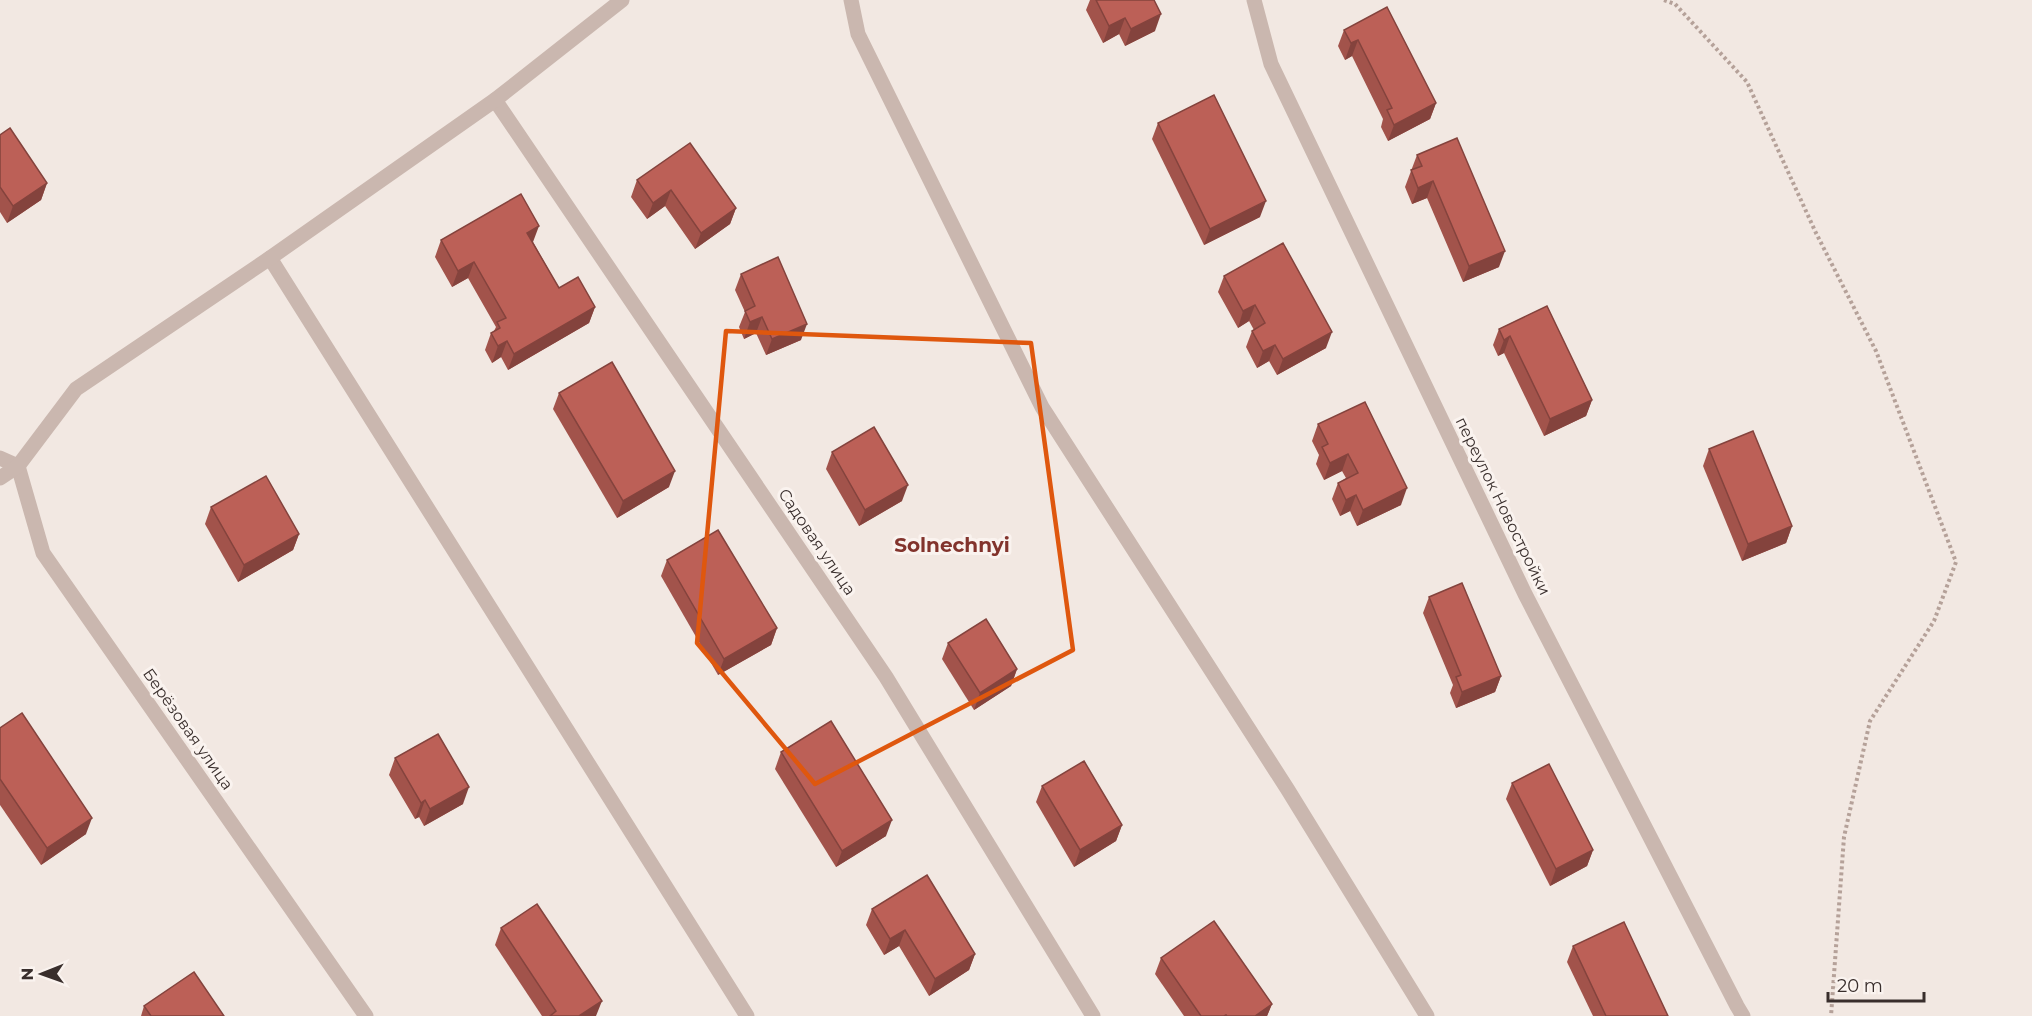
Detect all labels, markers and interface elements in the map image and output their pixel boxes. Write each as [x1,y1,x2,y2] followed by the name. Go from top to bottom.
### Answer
[1452,414,1554,598] street label: переулок Новостройки
[774,485,860,599] street label: Садовая улица
[894,533,1010,557] district label: Solnechnyi
[139,665,237,793] street label: Берёзовая улица
[12,944,72,1004] north arrow
[1828,965,1924,1003] scale bar
[18,968,37,981] text: N
[1837,975,1883,997] text: 20 m

